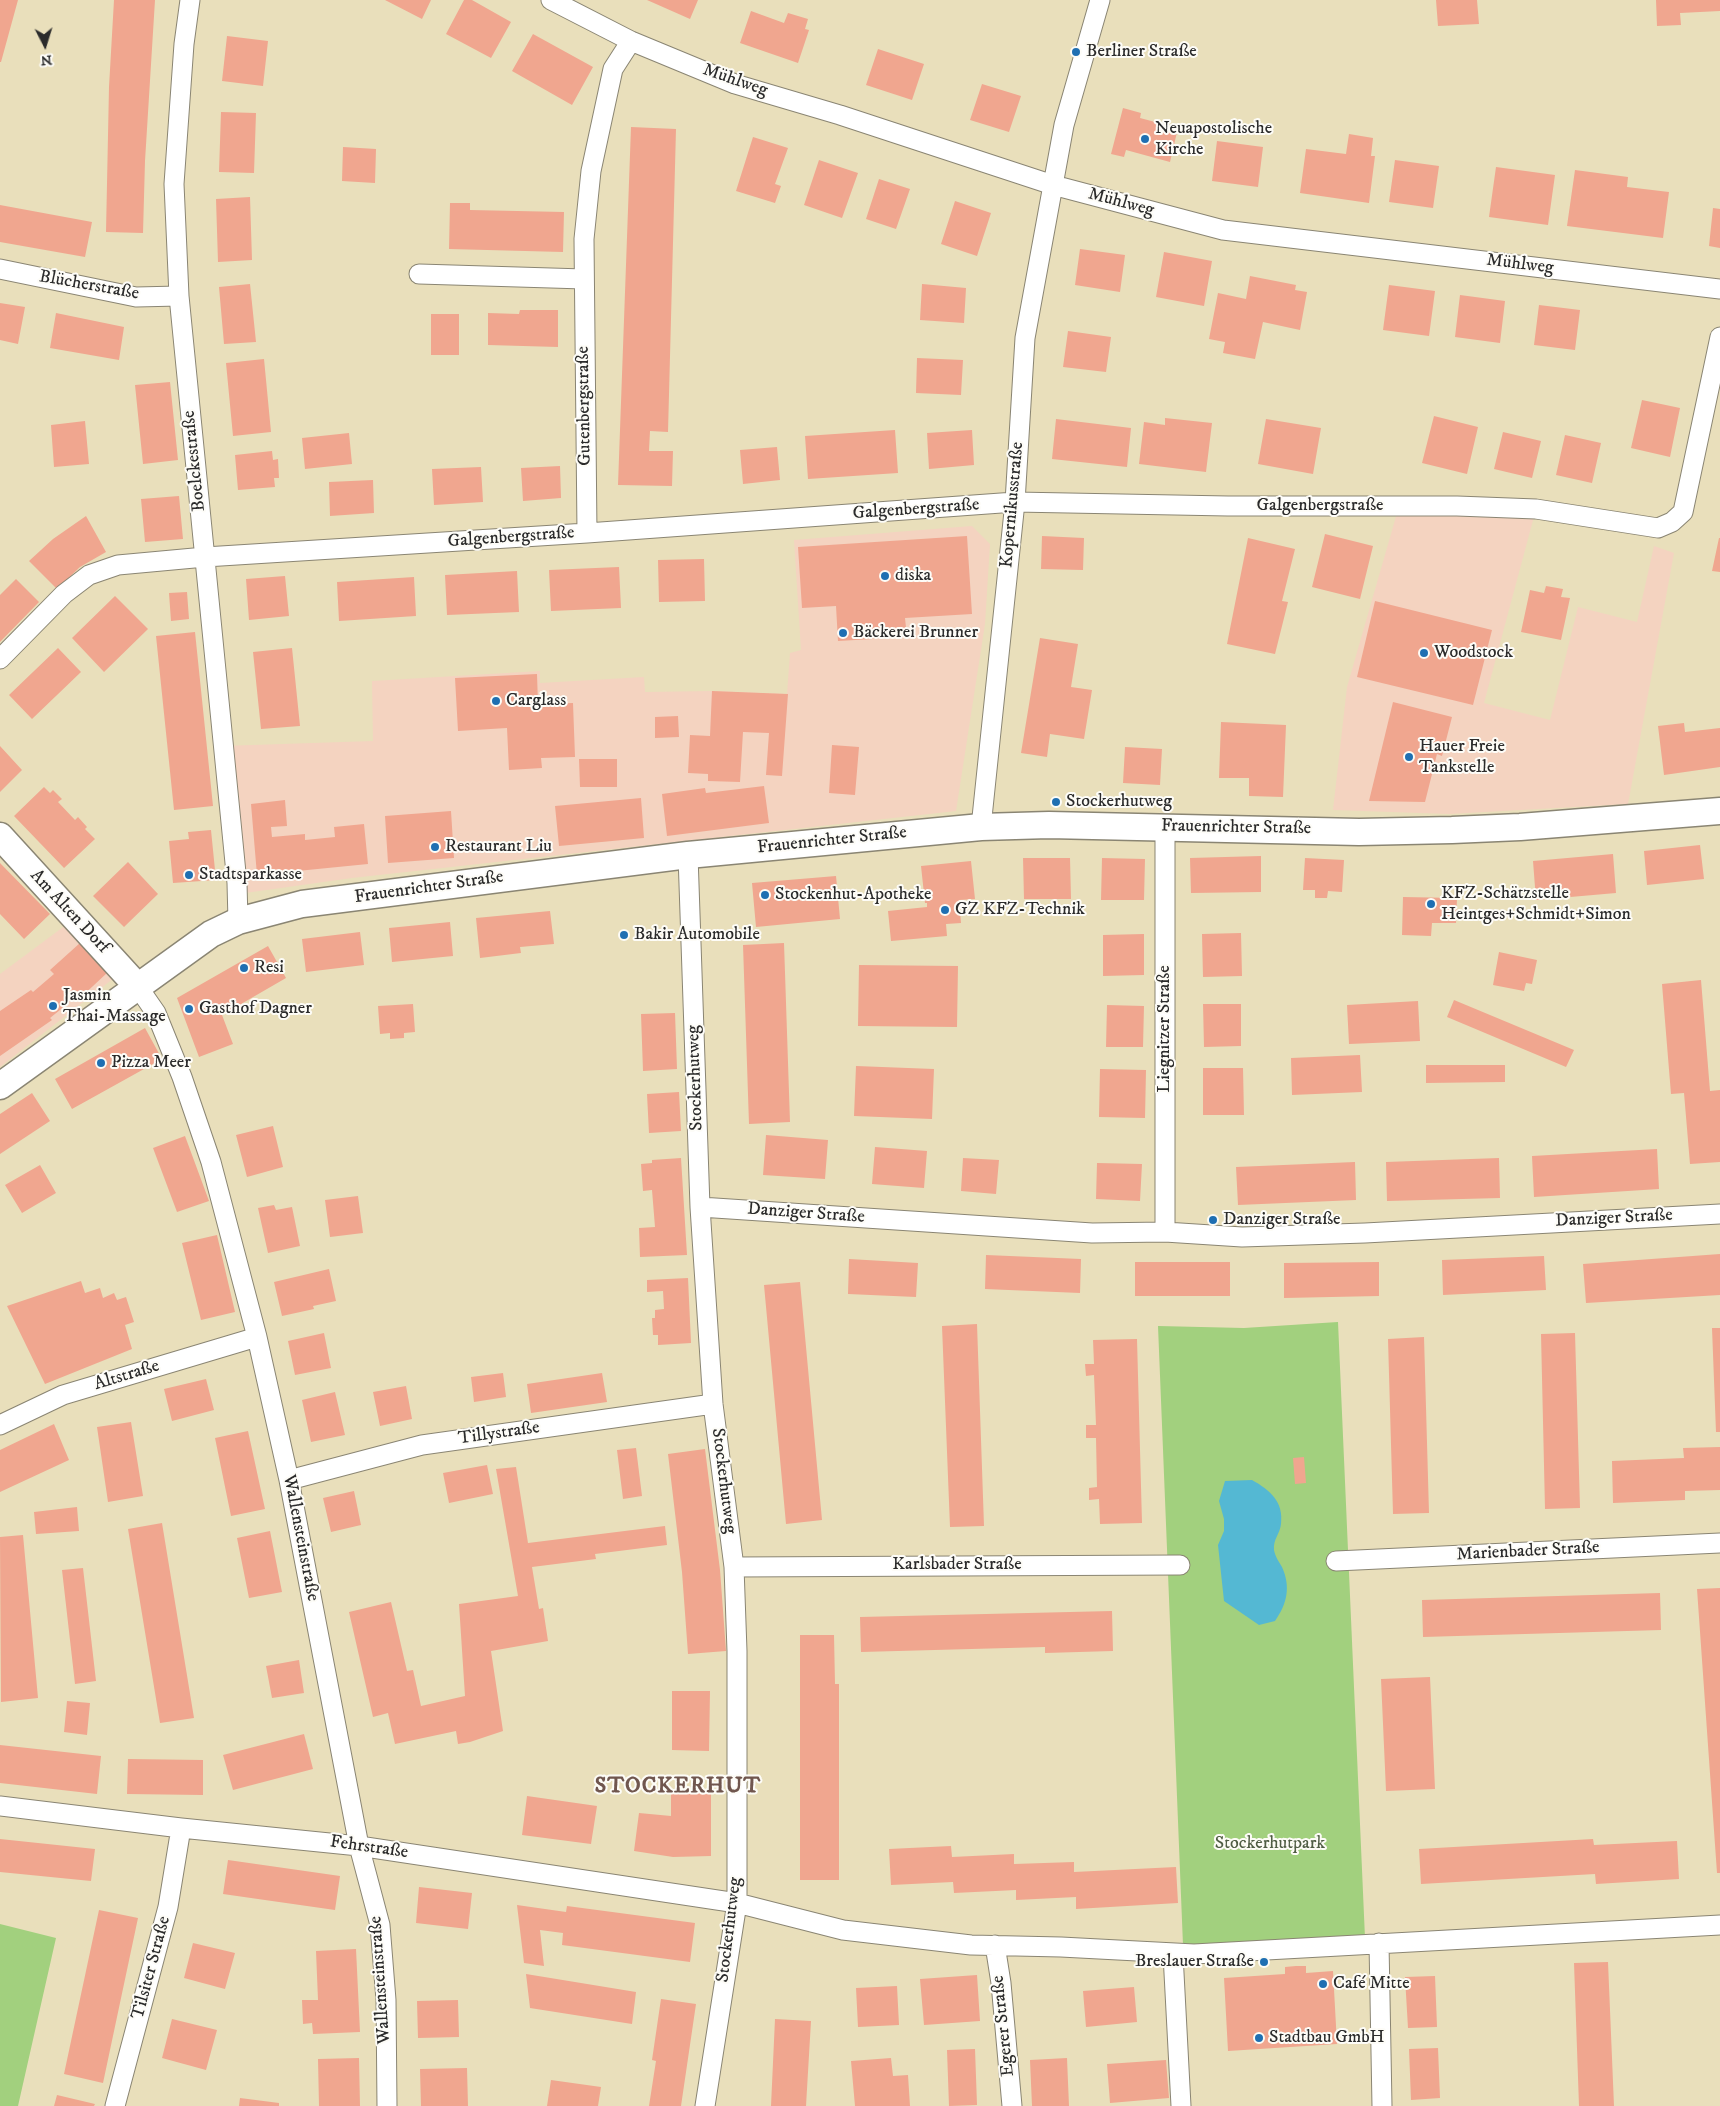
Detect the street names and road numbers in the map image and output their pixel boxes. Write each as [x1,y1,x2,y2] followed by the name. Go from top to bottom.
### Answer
[700,60,770,102] street label: Mühlweg
[1086,184,1156,222] street label: Mühlweg
[1485,250,1555,280] street label: Mühlweg
[37,267,141,305] street label: Blücherstraße
[573,346,597,466] street label: Gutenbergstraße
[179,409,211,513] street label: Boelckestraße
[997,441,1029,569] street label: Kopernikusstraße
[852,495,980,525] street label: Galgenbergstraße
[1256,495,1384,517] street label: Galgenbergstraße
[447,523,575,553] street label: Galgenbergstraße
[1161,816,1311,840] street label: Frauenrichter Straße
[756,822,908,860] street label: Frauenrichter Straße
[25,866,113,958] street label: Am Alten Dorf
[353,867,505,909] street label: Frauenrichter Straße
[1154,965,1176,1093] street label: Liegnitzer Straße
[683,1025,709,1131] street label: Stockerhutweg
[747,1199,865,1229] street label: Danziger Straße
[1555,1205,1673,1233] street label: Danziger Straße
[92,1356,162,1396] street label: Altstraße
[457,1418,541,1450] street label: Tillystraße
[706,1427,740,1535] street label: Stockerhutweg
[277,1473,323,1603] street label: Wallensteinstraße
[1456,1537,1600,1567] street label: Marienbader Straße
[892,1554,1022,1576] street label: Karlsbader Straße
[329,1832,409,1864] street label: Fehrstraße
[713,1876,747,1984] street label: Stockerhutweg
[128,1914,176,2022] street label: Tilsiter Straße
[366,1915,396,2045] street label: Wallensteinstraße
[988,1974,1020,2078] street label: Egerer Straße

